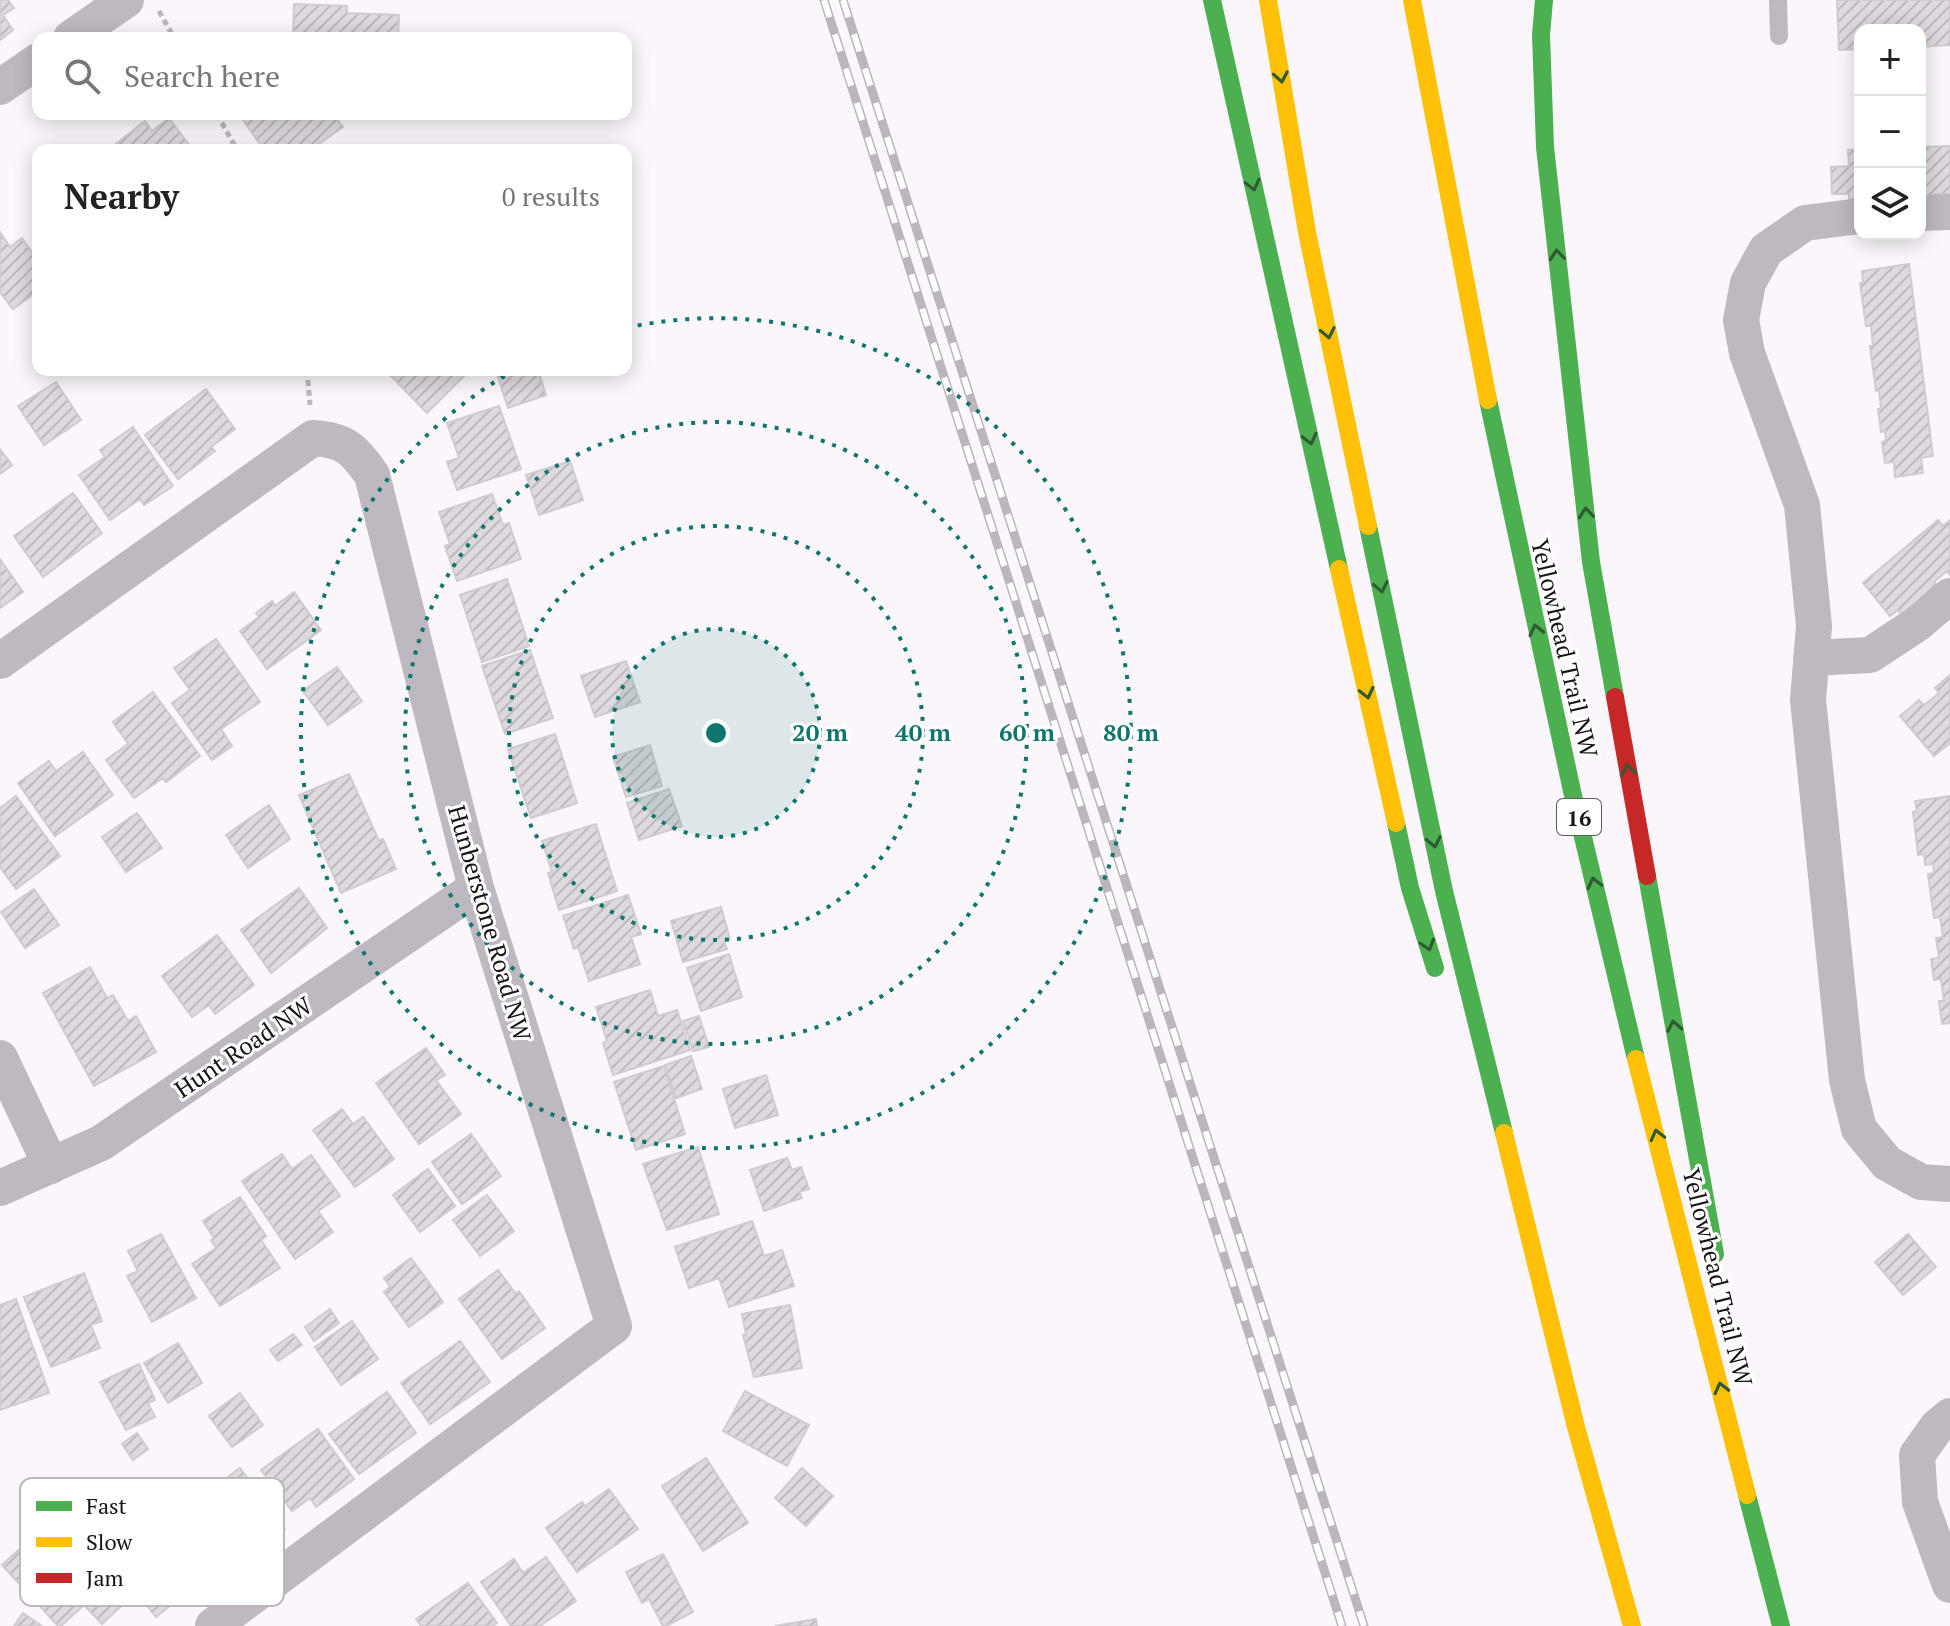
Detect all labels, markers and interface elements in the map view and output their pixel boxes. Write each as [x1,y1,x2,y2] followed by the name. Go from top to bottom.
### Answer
[1854,24,1926,240] map controls
[1854,24,1926,96] button: +
[32,32,632,120] search box
[60,54,104,98] icon: search
[124,56,280,96] text: Search here
[1271,70,1288,84] one-way arrow
[1854,96,1926,168] button: −
[1854,168,1926,240] button: layers
[64,174,179,219] text: Nearby
[1244,178,1261,192] one-way arrow
[502,179,600,213] text: 0 results
[1548,248,1565,261] one-way arrow
[1319,325,1336,339] one-way arrow
[1301,432,1318,445] one-way arrow
[1577,506,1594,519] one-way arrow
[1524,536,1606,761] street label: Yellowhead Trail NW
[1372,580,1389,593] one-way arrow
[1528,623,1545,637] one-way arrow
[1358,686,1375,699] one-way arrow
[792,716,848,748] text: 20 m
[895,716,951,748] text: 40 m
[999,716,1055,748] text: 60 m
[1103,716,1159,748] text: 80 m
[702,719,730,747] centre of rings
[1621,763,1638,776] one-way arrow
[1557,799,1601,835] road number: 16
[441,801,539,1045] street label: Hunberstone Road NW
[1425,834,1442,848] one-way arrow
[1586,877,1603,891] one-way arrow
[1419,938,1435,952] one-way arrow
[168,989,319,1105] street label: Hunt Road NW
[1666,1019,1683,1032] one-way arrow
[1650,1129,1667,1143] one-way arrow
[1675,1165,1761,1390] street label: Yellowhead Trail NW
[1713,1381,1730,1395] one-way arrow
[20,1478,284,1606] legend
[86,1491,127,1520] text: Fast
[86,1527,133,1556] text: Slow
[86,1563,124,1592] text: Jam

